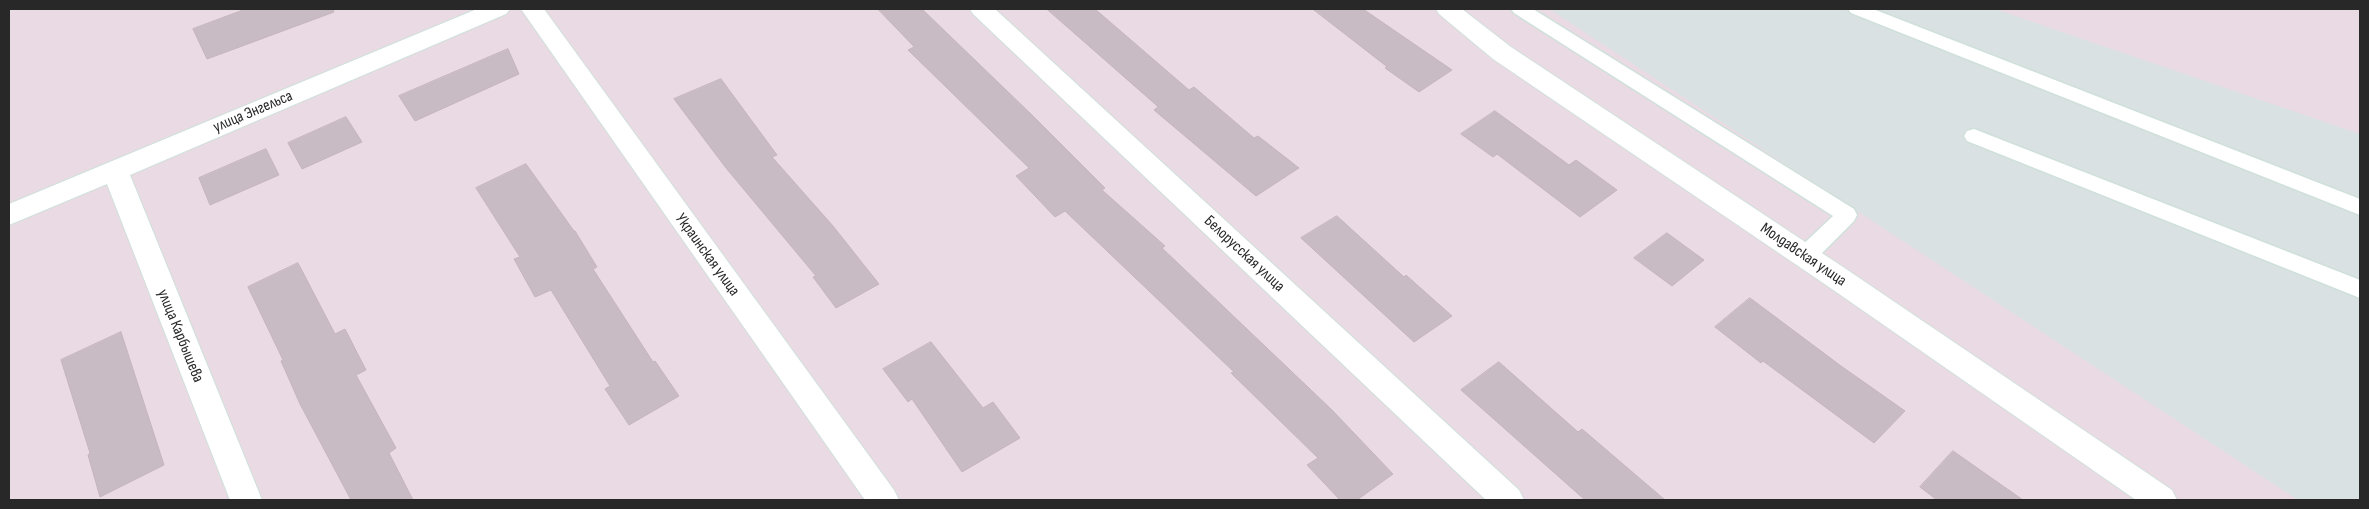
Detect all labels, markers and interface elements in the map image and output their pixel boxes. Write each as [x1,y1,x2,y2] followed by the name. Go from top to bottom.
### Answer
[210,87,296,137] street label: улица Энгельса
[671,210,743,300] street label: Украинская улица
[1200,212,1288,296] street label: Белорусская улица
[1756,219,1850,291] street label: Молдавская улица
[153,287,207,385] street label: улица Карбышева

